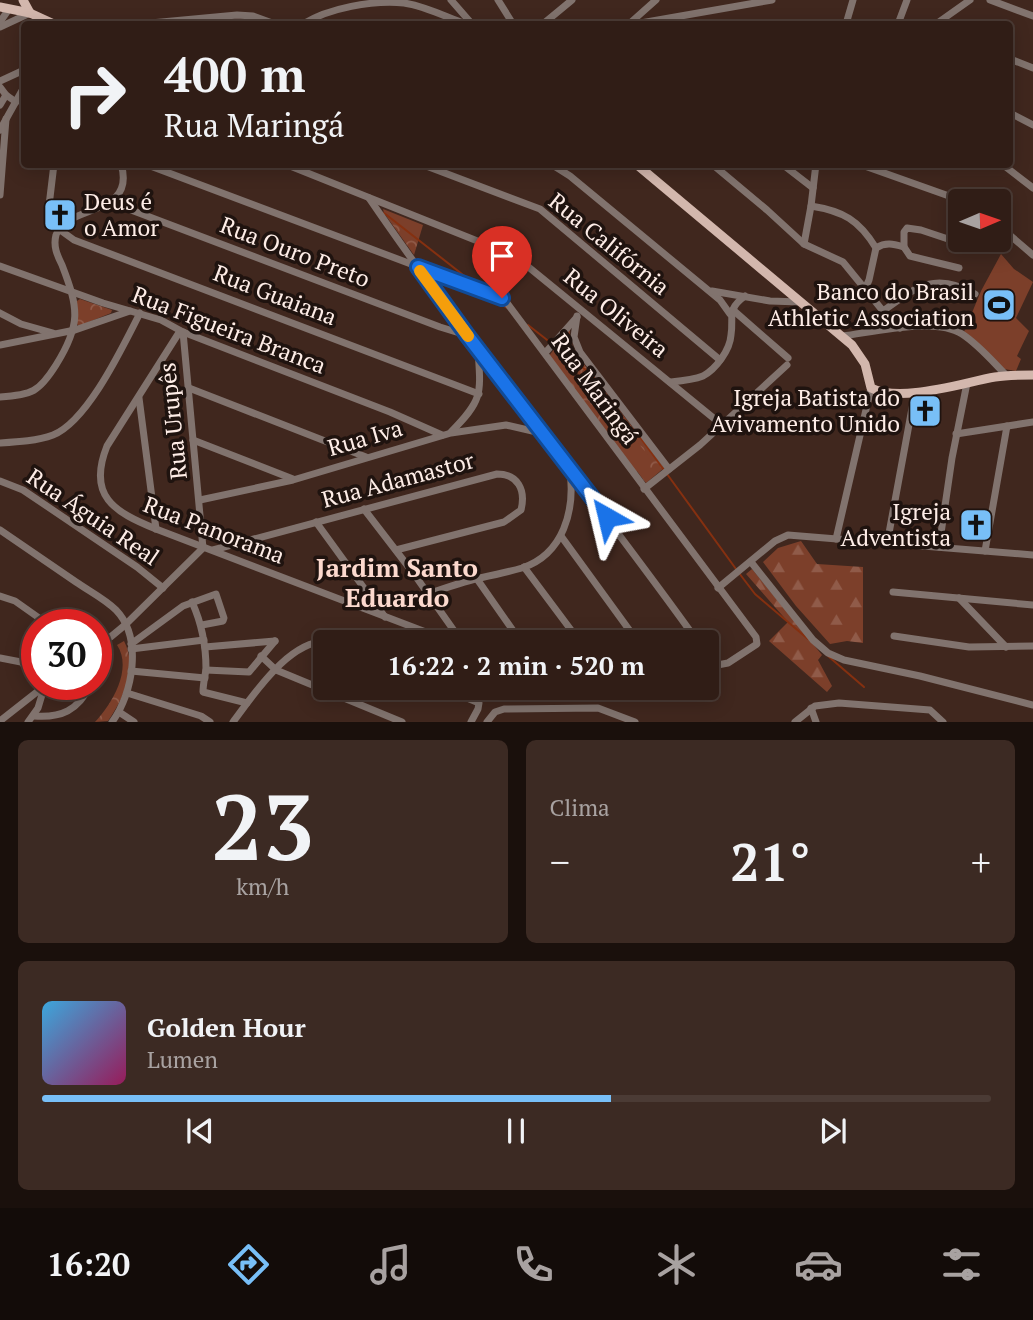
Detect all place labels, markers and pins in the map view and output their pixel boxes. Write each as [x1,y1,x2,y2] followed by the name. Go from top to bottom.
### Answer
[84,186,159,243] place label: Deus é o Amor
[41,196,79,234] church icon: Deus é o Amor
[472,226,532,298] pin
[768,276,974,333] place label: Banco do Brasil Athletic Association
[980,286,1018,324] sports icon: Banco do Brasil Athletic Association
[711,382,900,439] place label: Igreja Batista do Avivamento Unido
[906,392,944,430] church icon: Igreja Batista do Avivamento Unido
[840,496,951,553] place label: Igreja Adventista
[957,506,995,544] church icon: Igreja Adventista

